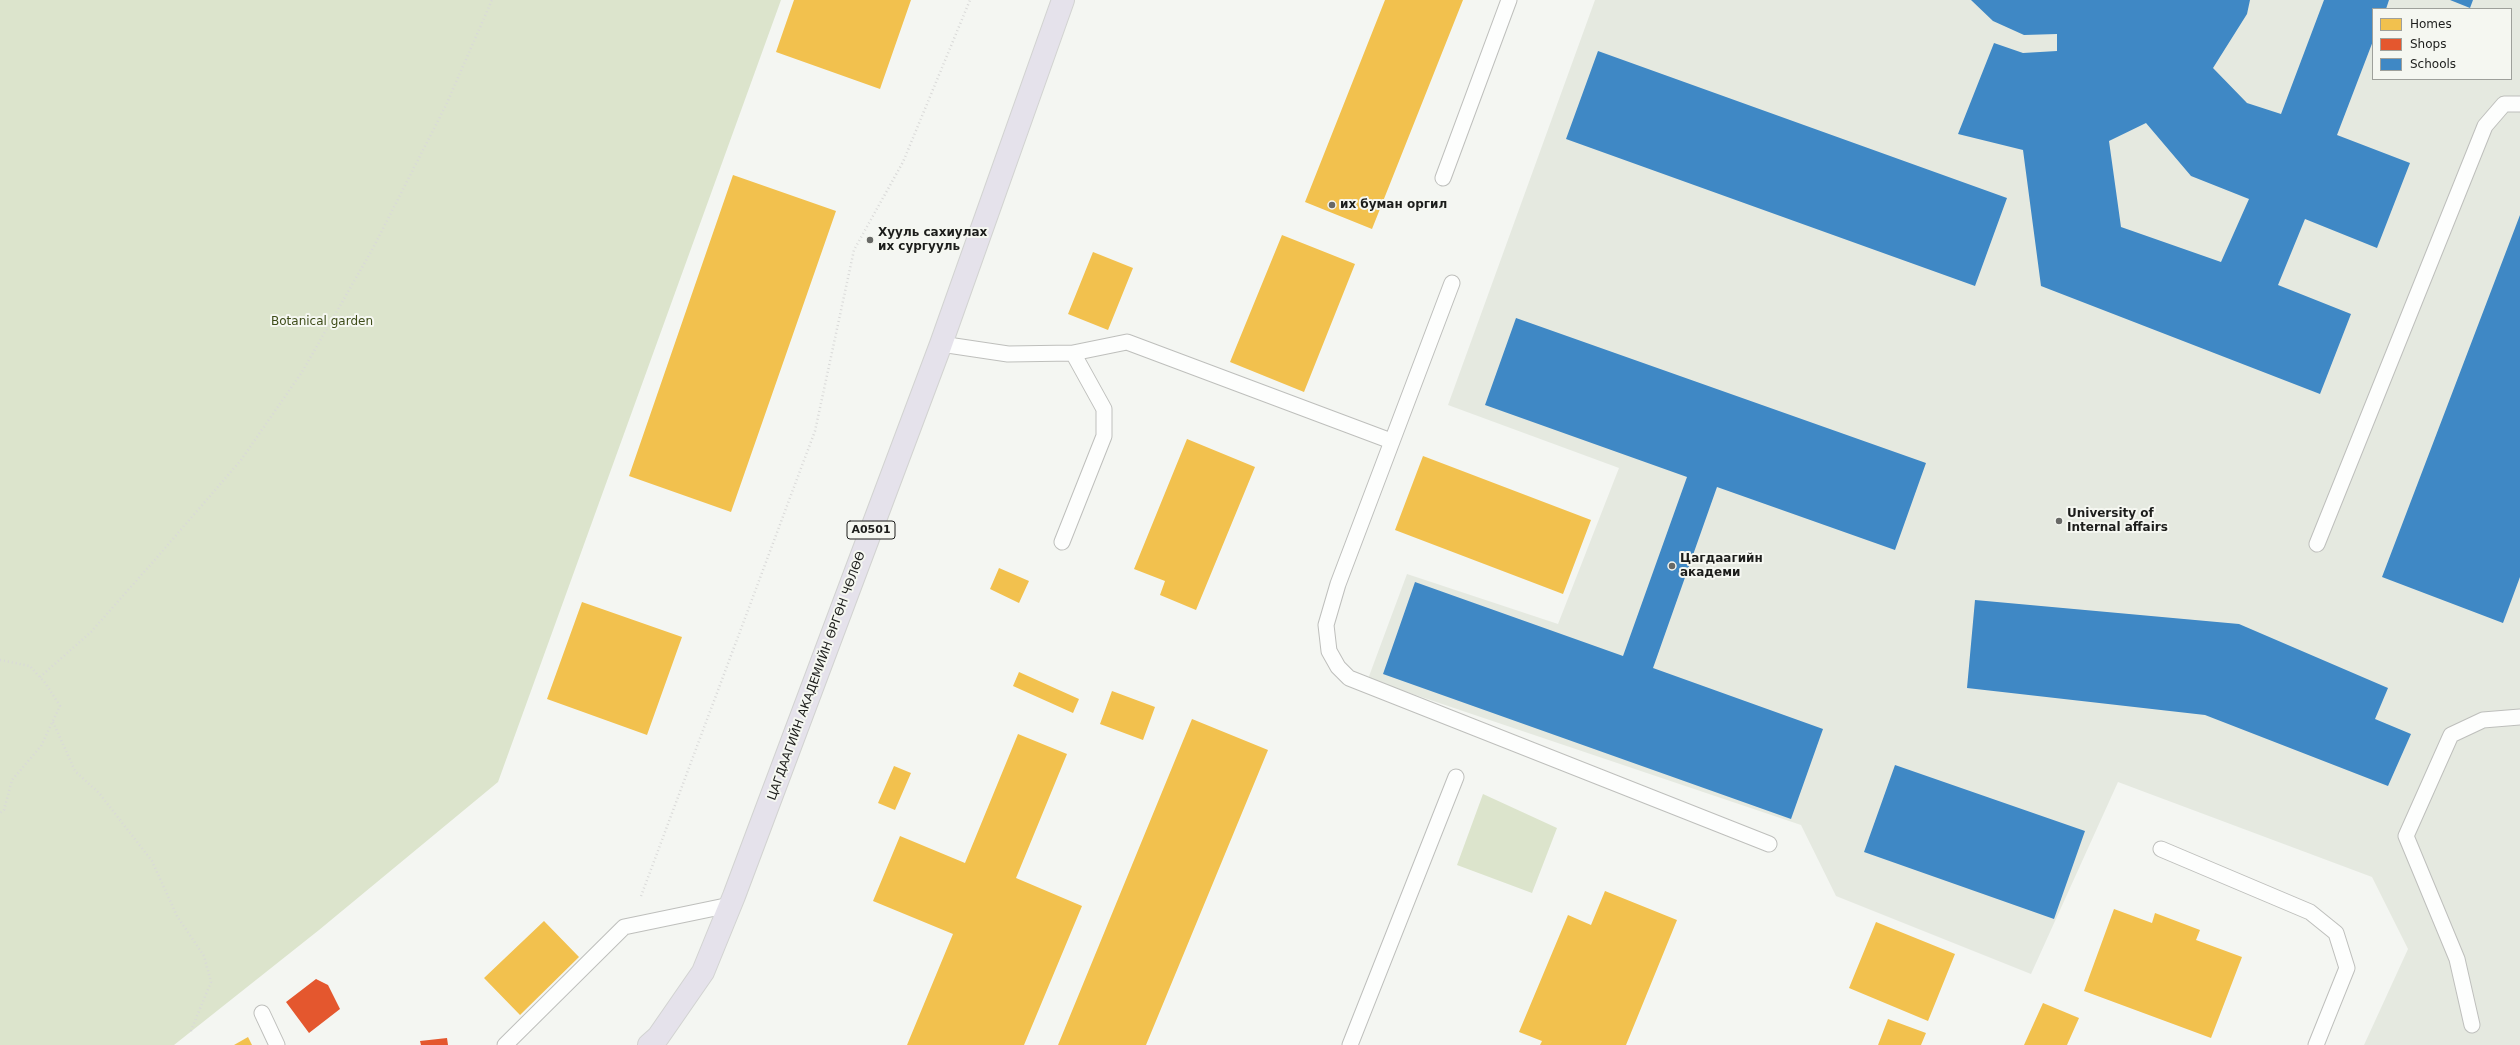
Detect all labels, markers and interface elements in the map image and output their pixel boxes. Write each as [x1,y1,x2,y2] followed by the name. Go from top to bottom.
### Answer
[2372,8,2512,80] legend
[2410,17,2452,31] text: Homes
[2410,37,2446,51] text: Shops
[2410,57,2456,71] text: Schools
[1340,198,1447,212] place label: их буман оргил
[1327,200,1337,210] marker: их буман оргил
[878,226,987,254] place label: Хууль сахиулах их сургууль
[865,235,875,245] marker: Хууль сахиулах их сургууль
[271,315,373,329] park label: Botanical garden
[2067,507,2168,535] place label: University of Internal affairs
[2054,516,2064,526] marker: University of Internal affairs
[847,521,895,539] road number: A0501
[765,550,869,802] street label: ЦАГДААГИЙН АКАДЕМИЙН ӨРГӨН ЧӨЛӨӨ
[1680,552,1763,580] place label: Цагдаагийн академи
[1667,561,1677,571] marker: Цагдаагийн академи

